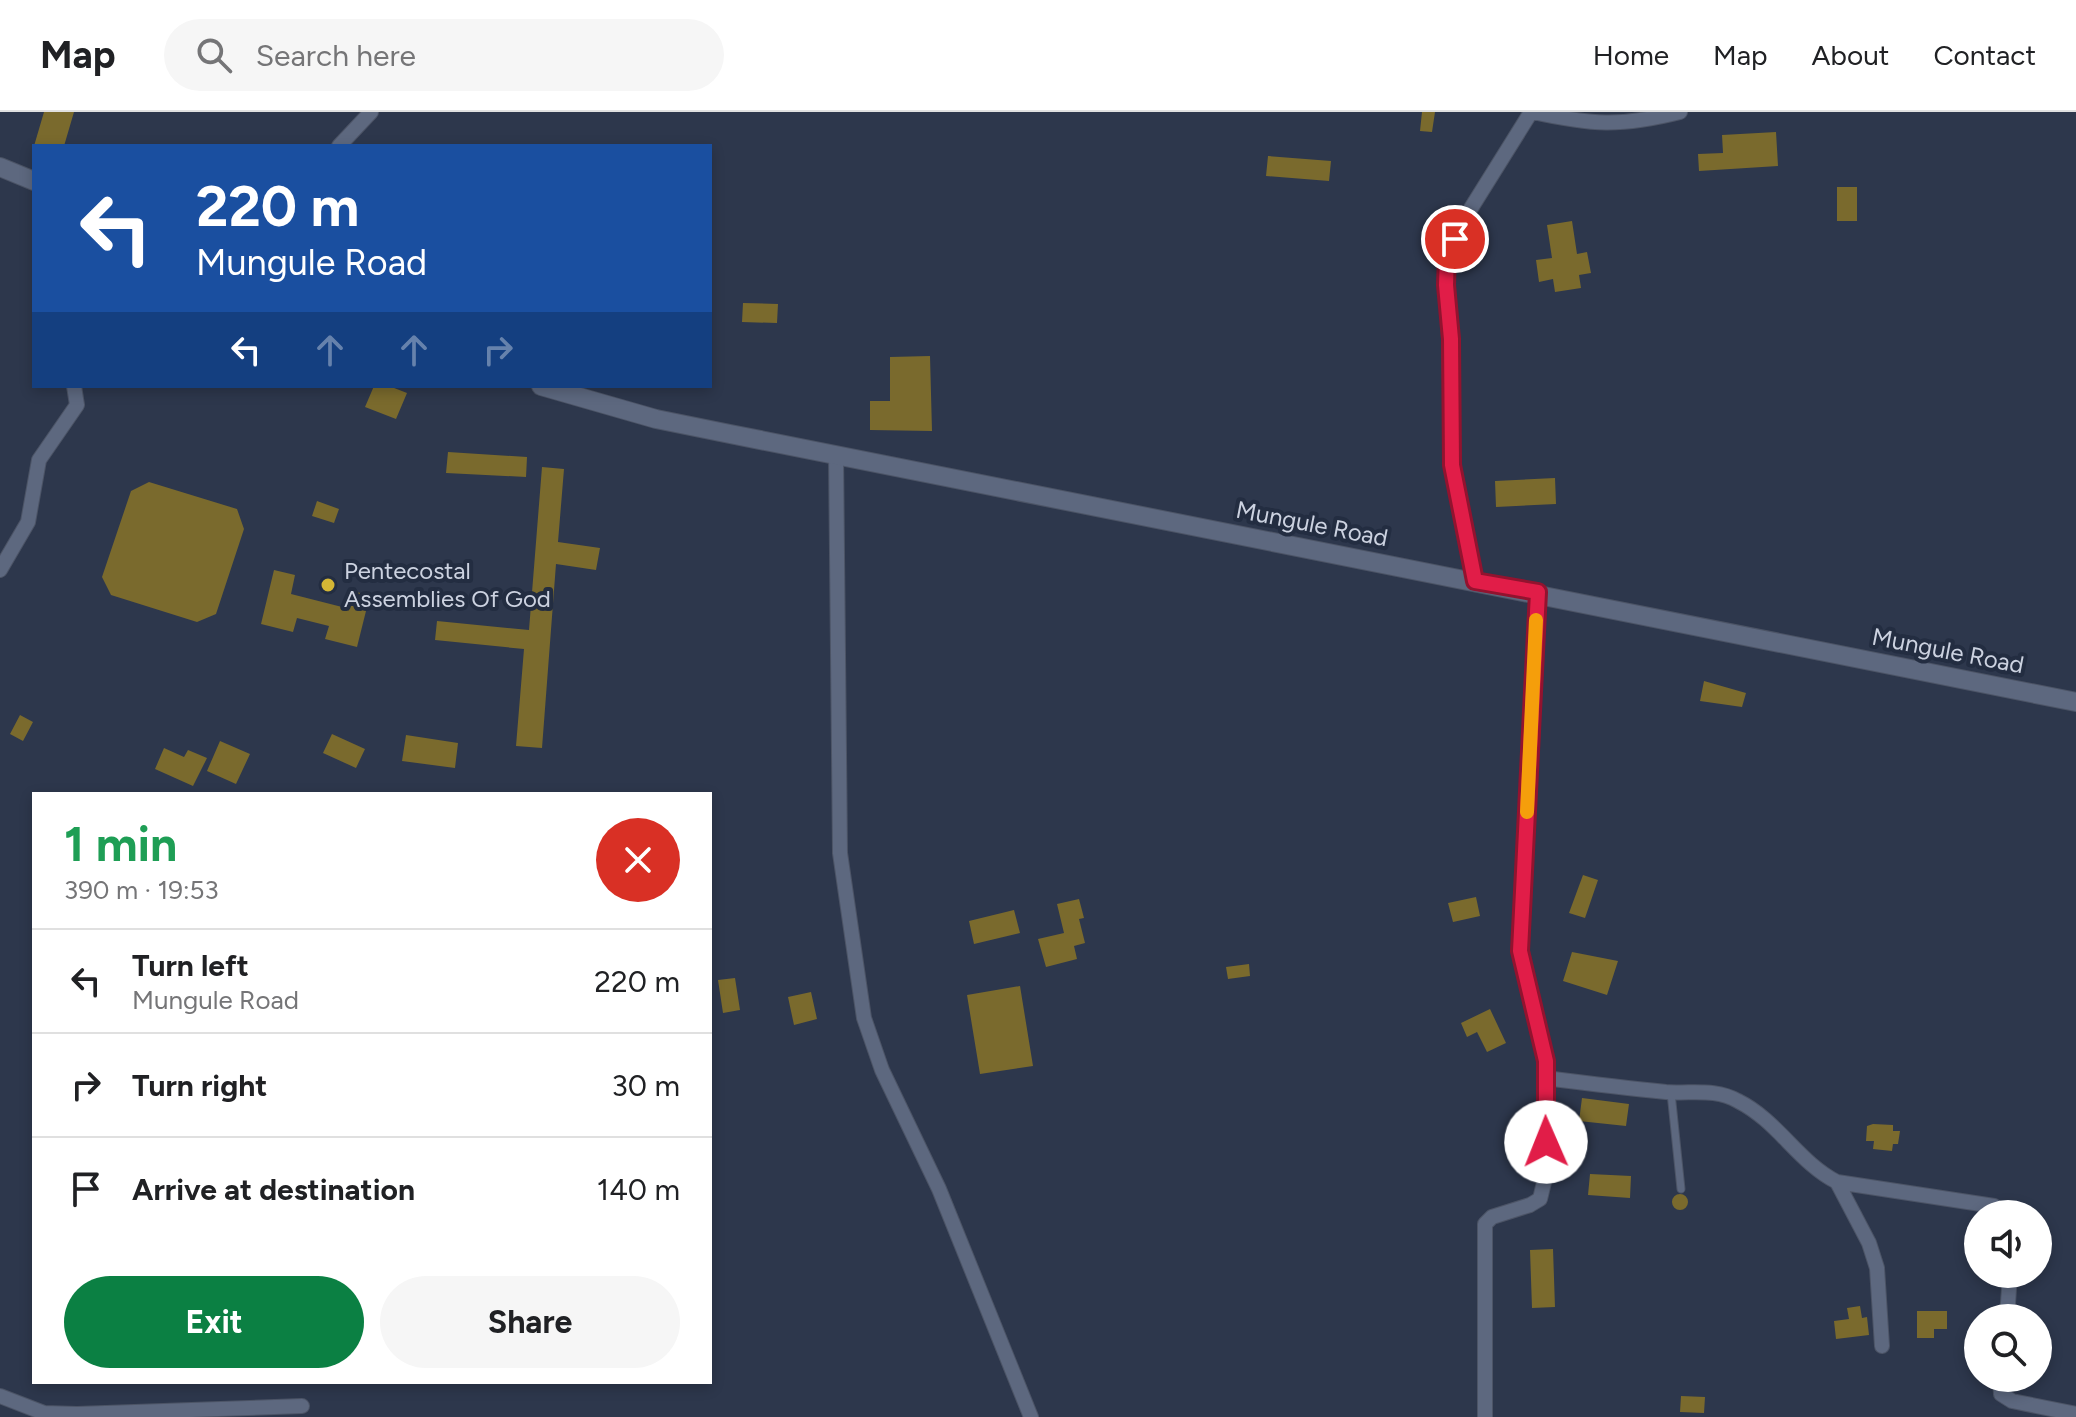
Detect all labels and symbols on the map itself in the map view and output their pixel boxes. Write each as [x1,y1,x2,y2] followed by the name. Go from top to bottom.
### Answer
[1421,205,1489,273] pin
[1234,495,1391,552] street label: Mungule Road
[344,556,551,613] place label: Pentecostal Assemblies Of God
[319,576,337,594] marker: Pentecostal Assemblies Of God
[1870,622,2027,679] street label: Mungule Road
[1504,1100,1588,1184] position arrow

